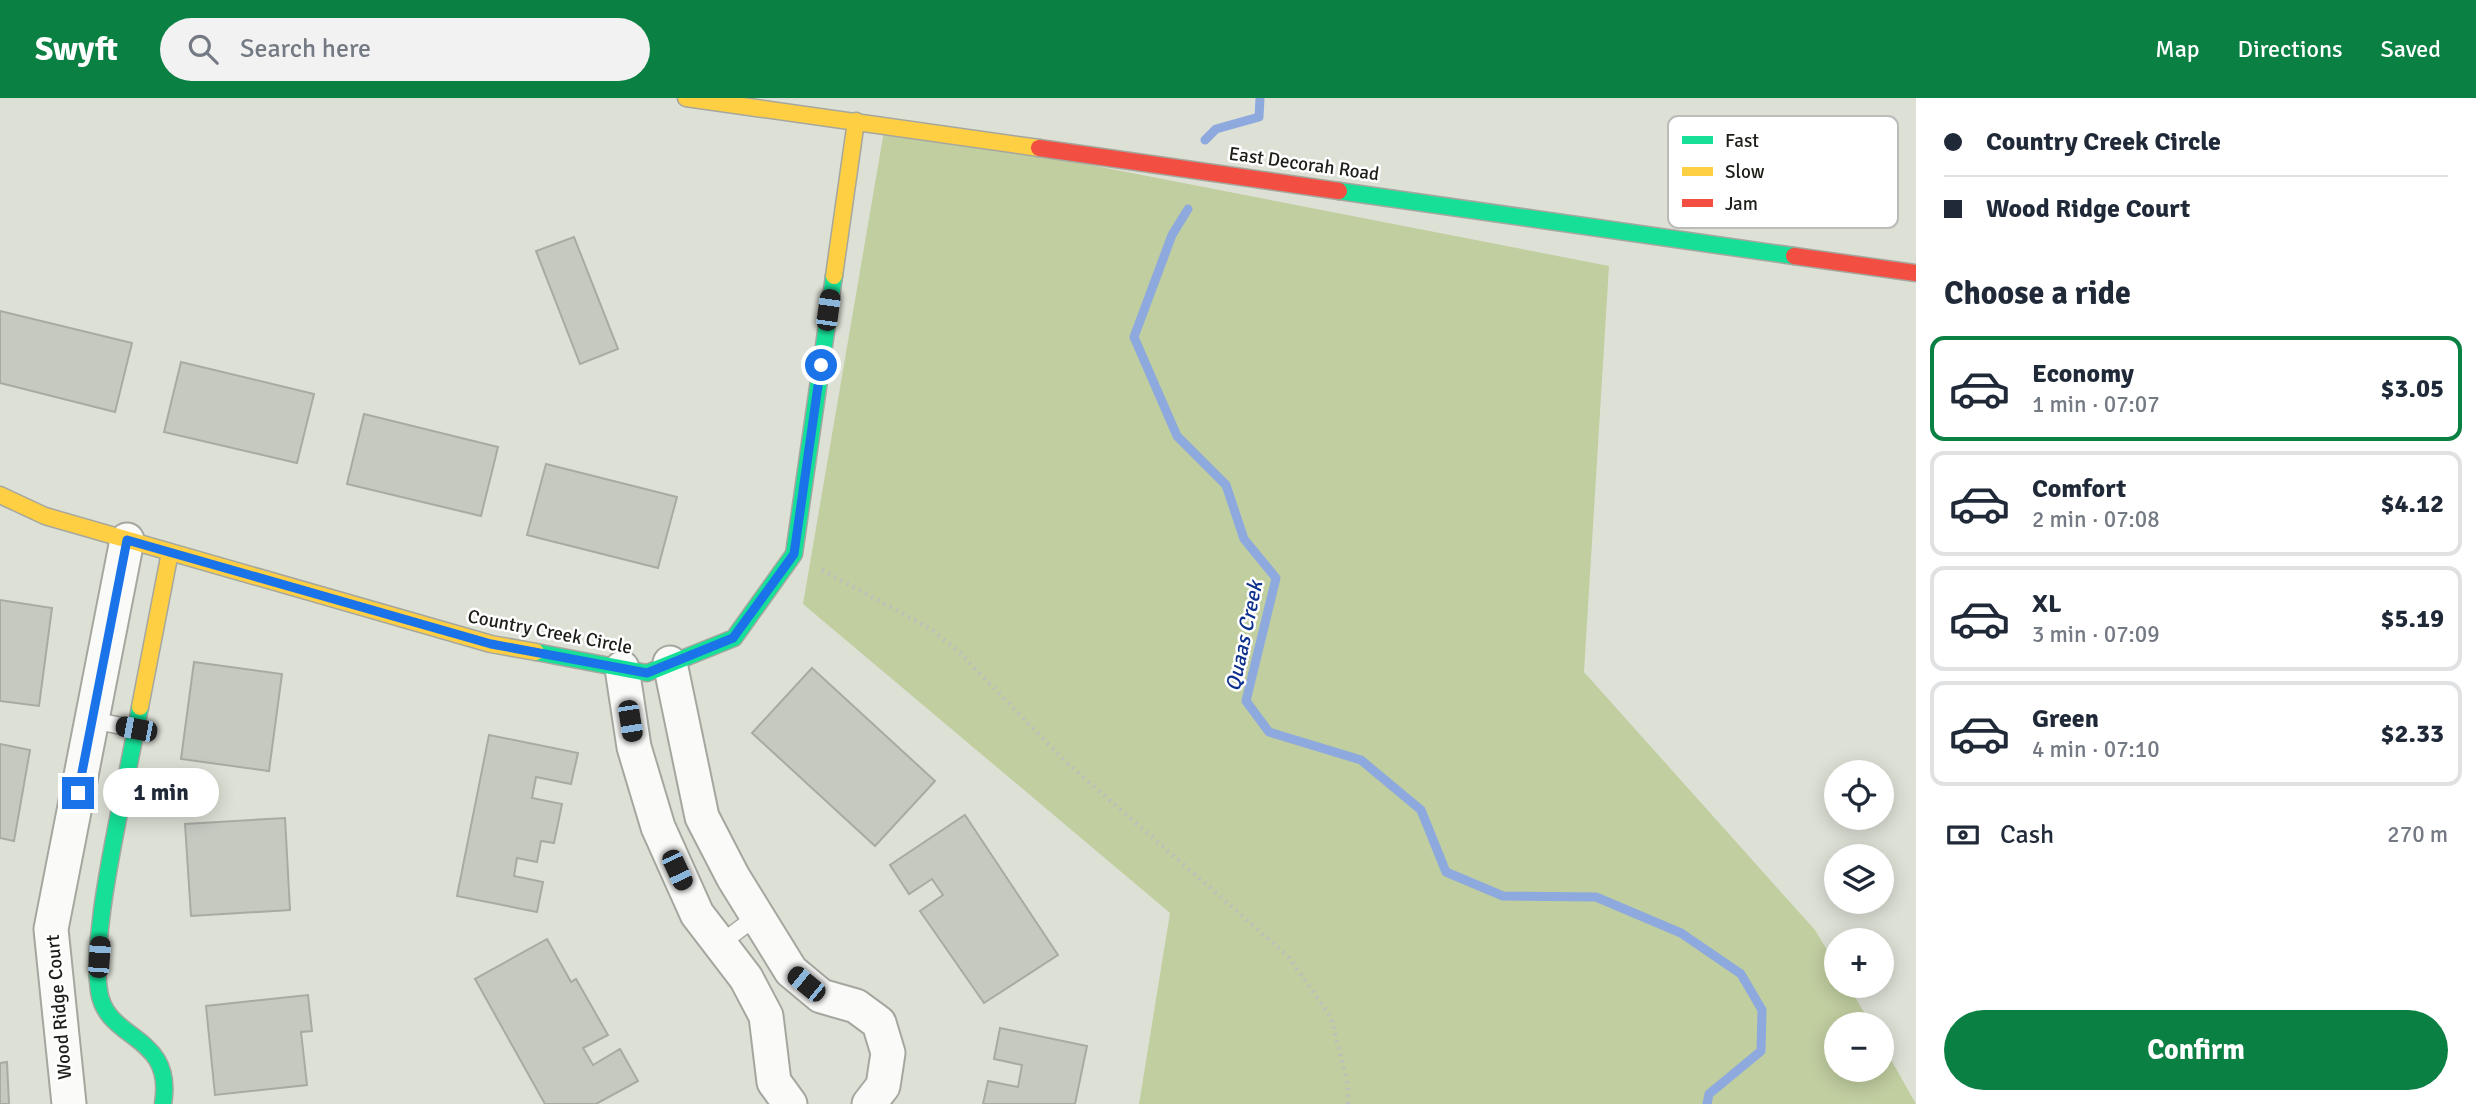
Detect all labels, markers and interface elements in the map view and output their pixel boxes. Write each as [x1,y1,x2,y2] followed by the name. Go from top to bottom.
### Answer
[160,18,650,81] search box
[35,29,118,70] text: Swyft
[184,30,222,68] icon: search
[240,33,371,65] text: Search here
[2155,34,2200,64] text: Map
[2238,34,2343,64] text: Directions
[2381,34,2441,64] text: Saved
[1668,116,1898,228] legend
[1986,126,2221,158] text: Country Creek Circle
[1725,129,1759,153] text: Fast
[1227,142,1381,186] street label: East Decorah Road
[1725,160,1765,184] text: Slow
[1725,192,1758,216] text: Jam
[1986,193,2190,225] text: Wood Ridge Court
[1944,274,2131,313] text: Choose a ride
[815,288,842,332] car
[805,349,837,381] route start
[1948,357,2011,420] icon: car
[2032,358,2134,390] text: Economy
[2380,373,2444,405] text: $3.05
[2032,390,2160,419] text: 1 min · 07:07
[1948,472,2011,535] icon: car
[2032,473,2126,505] text: Comfort
[2380,488,2444,520] text: $4.12
[2032,505,2160,534] text: 2 min · 07:08
[1220,576,1269,693] water label: Quaas Creek
[1948,587,2011,650] icon: car
[2032,588,2062,620] text: XL
[2380,603,2444,635] text: $5.19
[466,604,634,660] street label: Country Creek Circle
[2032,620,2160,649] text: 3 min · 07:09
[617,699,644,743] car
[1948,702,2011,765] icon: car
[2032,703,2099,735] text: Green
[114,715,159,743] car
[2380,718,2444,750] text: $2.33
[2032,735,2160,764] text: 4 min · 07:10
[1824,760,1894,1082] map controls
[1824,760,1894,830] button: locate
[102,768,218,818] callout: 1 min
[62,777,94,809] route end
[133,778,189,807] text: 1 min
[1944,816,1982,854] icon: cash
[2000,819,2054,851] text: Cash
[2387,820,2448,849] text: 270 m
[1824,844,1894,914] button: layers
[659,847,696,893] car
[1824,928,1894,998] button: +
[41,933,77,1080] street label: Wood Ridge Court
[88,935,111,979] car
[784,963,829,1005] car
[1944,1010,2448,1090] button: Confirm
[1824,1012,1894,1082] button: −

